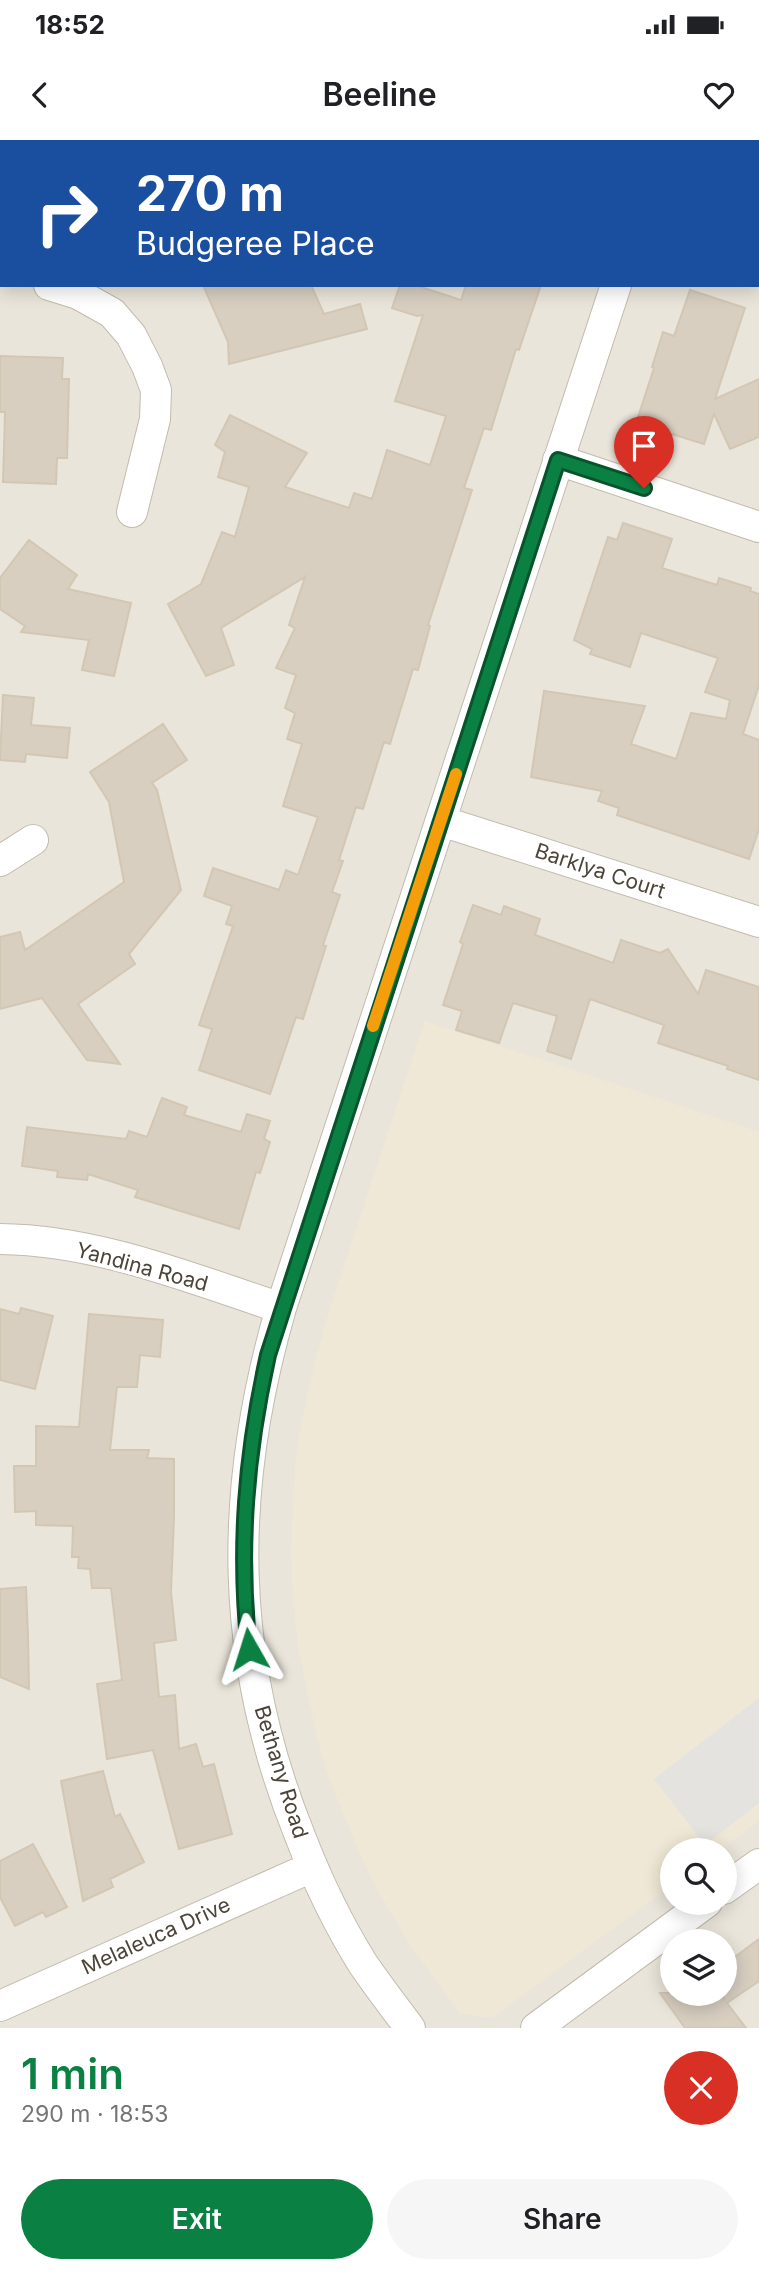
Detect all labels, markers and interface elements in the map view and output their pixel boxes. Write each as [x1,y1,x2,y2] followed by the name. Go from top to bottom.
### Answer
[35,9,105,40] text: 18:52
[322,75,437,114] text: Beeline
[21,76,59,114] icon: back
[700,76,738,114] icon: heart
[136,164,284,223] text: 270 m
[21,168,112,259] icon: right
[136,224,375,263] text: Budgeree Place
[614,416,674,488] pin
[625,427,663,465] icon: arrive
[532,838,668,903] street label: Barklya Court
[73,1237,211,1296] street label: Yandina Road
[212,1612,286,1686] position arrow
[249,1702,314,1841] street label: Bethany Road
[660,1838,737,2006] map controls
[660,1838,737,1915] button: search
[78,1892,234,1979] street label: Melaleuca Drive
[660,1929,737,2006] button: layers
[21,2048,124,2099] text: 1 min
[664,2051,738,2125] button: close
[21,2100,168,2128] text: 290 m · 18:53
[21,2179,373,2259] button: Exit
[387,2179,738,2259] button: Share

